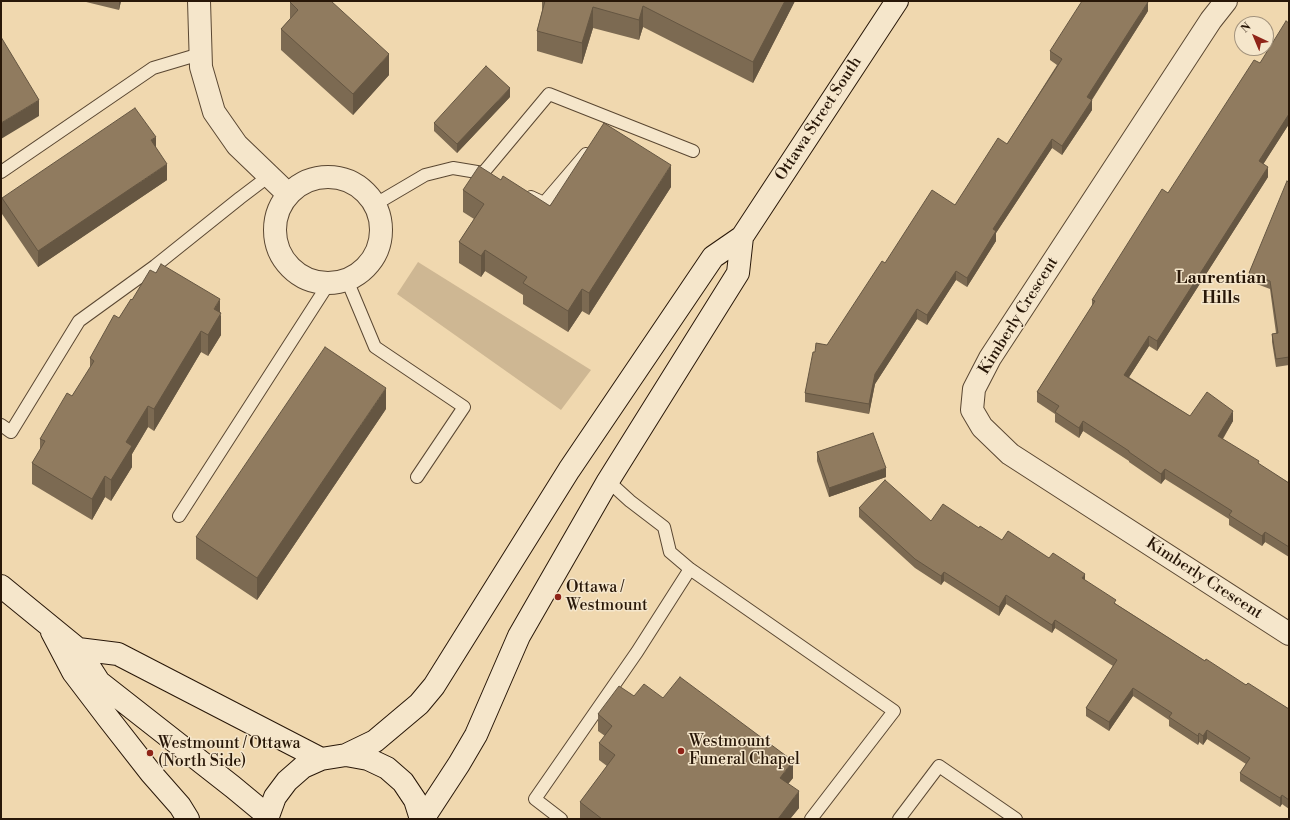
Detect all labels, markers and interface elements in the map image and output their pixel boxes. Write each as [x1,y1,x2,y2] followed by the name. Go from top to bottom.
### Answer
[1234,16,1274,56] north arrow
[1238,20,1254,36] text: N
[772,53,866,185] street label: Ottawa Street South
[975,254,1063,378] street label: Kimberly Crescent
[1176,269,1266,309] district label: Laurentian Hills
[1142,534,1266,624] street label: Kimberly Crescent
[566,578,648,616] place label: Ottawa / Westmount
[553,592,563,602] marker: Ottawa / Westmount
[689,732,800,770] place label: Westmount Funeral Chapel
[158,734,301,772] place label: Westmount / Ottawa (North Side)
[676,746,686,756] marker: Westmount Funeral Chapel
[145,748,155,758] marker: Westmount / Ottawa (North Side)

